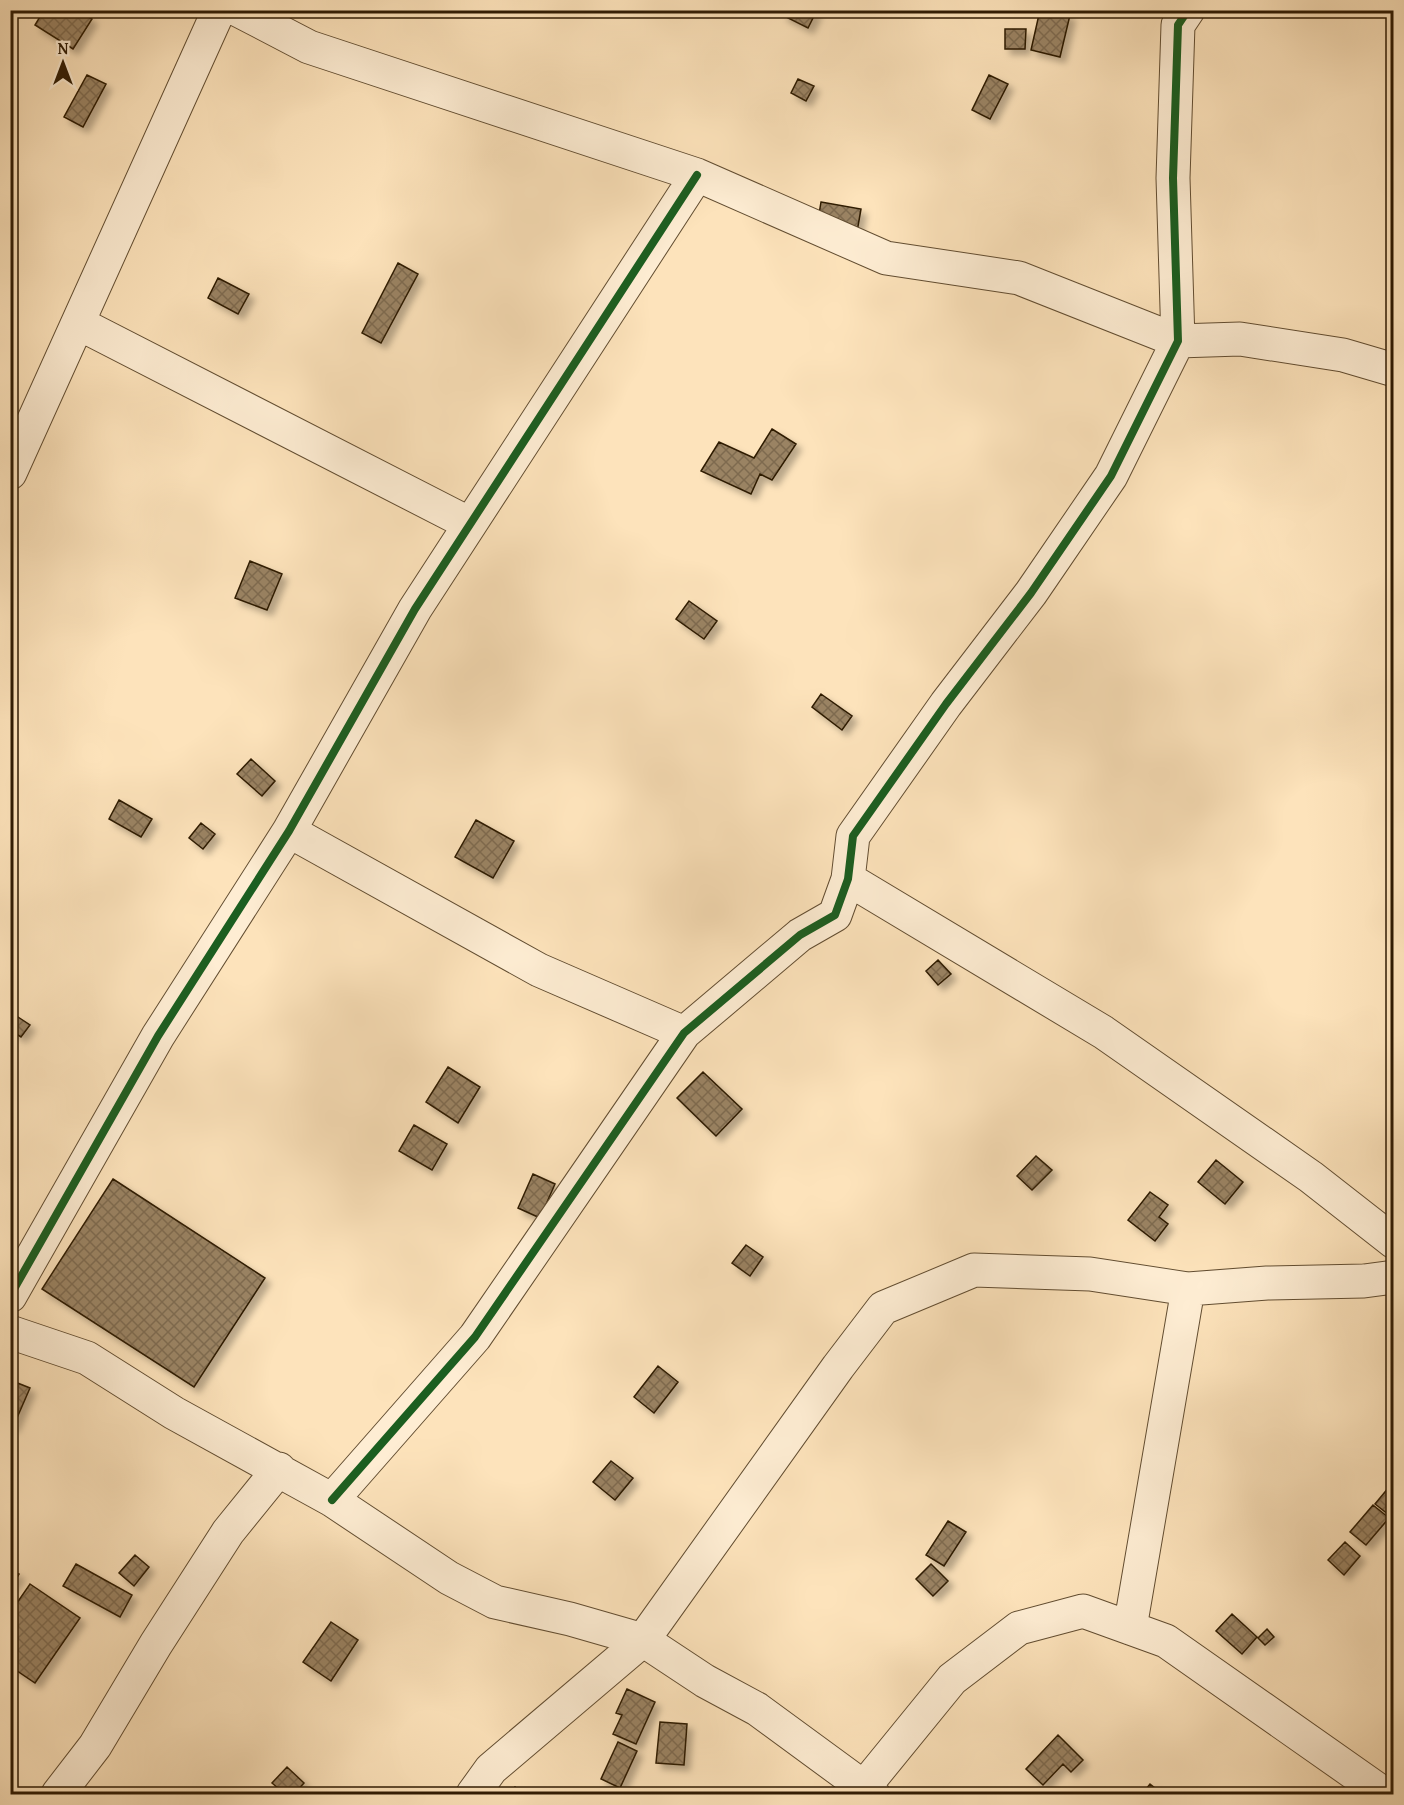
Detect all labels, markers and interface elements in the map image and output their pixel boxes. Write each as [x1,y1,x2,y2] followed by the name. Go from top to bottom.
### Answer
[33,33,93,93] north arrow
[58,36,69,60] text: N

